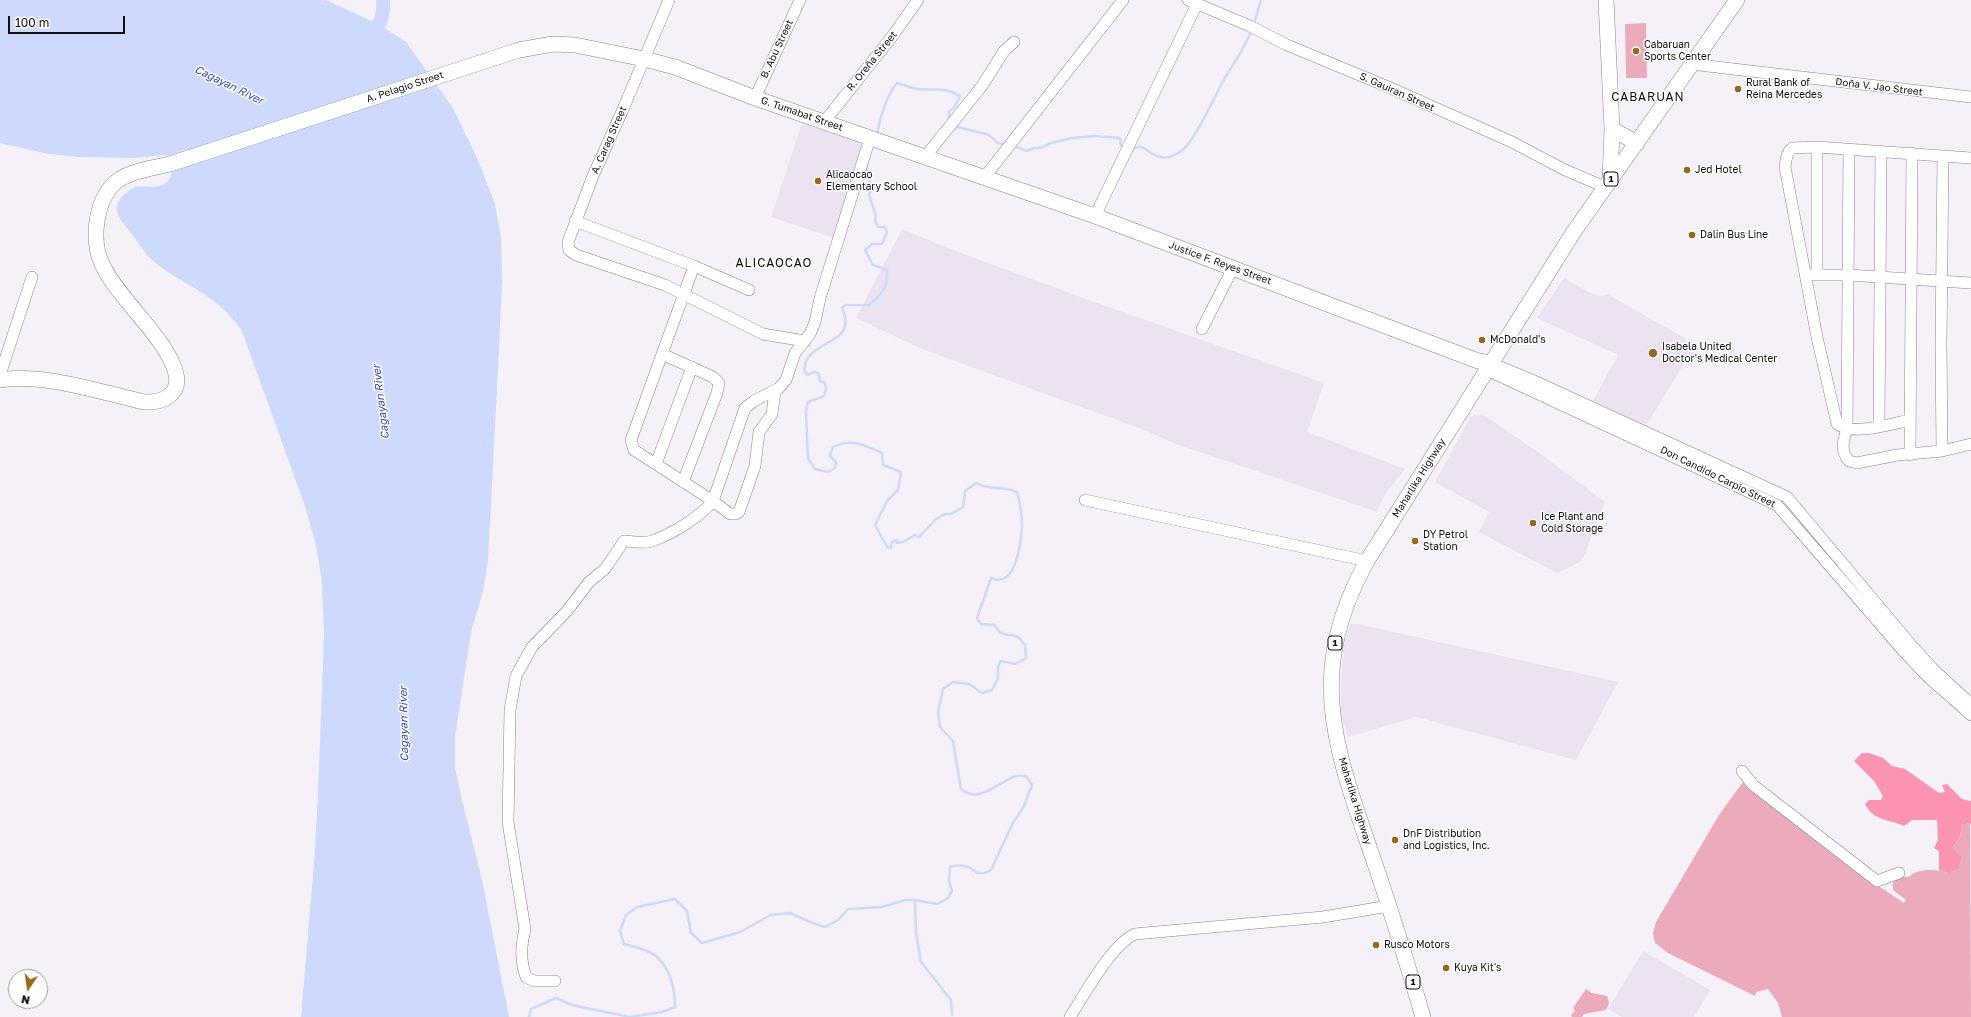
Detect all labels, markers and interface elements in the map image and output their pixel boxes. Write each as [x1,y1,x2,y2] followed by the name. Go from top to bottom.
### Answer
[10,8,127,34] scale bar
[15,15,49,30] text: 100 m
[758,18,796,80] street label: B. Abu Street
[844,29,900,93] street label: R. Oreña Street
[1644,39,1711,62] place label: Cabaruan Sports Center
[1631,46,1641,56] marker: Cabaruan Sports Center
[192,63,266,107] water label: Cagayan River
[365,69,445,105] street label: A. Pelagio Street
[1358,70,1436,114] street label: S. Gauiran Street
[1835,76,1923,98] street label: Doña V. Jao Street
[1746,77,1822,100] place label: Rural Bank of Reina Mercedes
[1733,84,1743,94] marker: Rural Bank of Reina Mercedes
[1611,90,1685,104] district label: CABARUAN
[759,94,845,134] street label: G. Tumabat Street
[589,104,629,176] street label: A. Carag Street
[1695,164,1742,176] place label: Jed Hotel
[1682,165,1692,175] marker: Jed Hotel
[826,169,917,192] place label: Alicaocao Elementary School
[1604,172,1618,186] road number: 1
[813,176,823,186] marker: Alicaocao Elementary School
[1700,229,1768,241] place label: Dalin Bus Line
[1687,230,1697,240] marker: Dalin Bus Line
[1167,239,1273,287] street label: Justice F. Reyes Street
[736,256,812,270] district label: ALICAOCAO
[1490,334,1546,346] place label: McDonald's
[1477,335,1487,345] marker: McDonald's
[1662,341,1777,364] place label: Isabela United Doctor's Medical Center
[1647,347,1659,359] marker: Isabela United Doctor's Medical Center
[370,364,392,440] water label: Cagayan River
[1390,436,1448,520] street label: Maharlika Highway
[1658,444,1778,510] street label: Don Candido Carpio Street
[1541,511,1604,534] place label: Ice Plant and Cold Storage
[1528,518,1538,528] marker: Ice Plant and Cold Storage
[1423,529,1468,552] place label: DY Petrol Station
[1410,536,1420,546] marker: DY Petrol Station
[1328,636,1342,650] road number: 1
[397,686,411,762] water label: Cagayan River
[1336,756,1374,846] street label: Maharlika Highway
[1403,828,1490,852] place label: DnF Distribution and Logistics, Inc.
[1390,835,1400,845] marker: DnF Distribution and Logistics, Inc.
[1384,939,1450,951] place label: Rusco Motors
[1371,940,1381,950] marker: Rusco Motors
[1454,962,1501,974] place label: Kuya Kit's
[1441,963,1451,973] marker: Kuya Kit's
[8,969,48,1009] north arrow
[1406,975,1420,989] road number: 1
[20,993,31,1007] text: N

